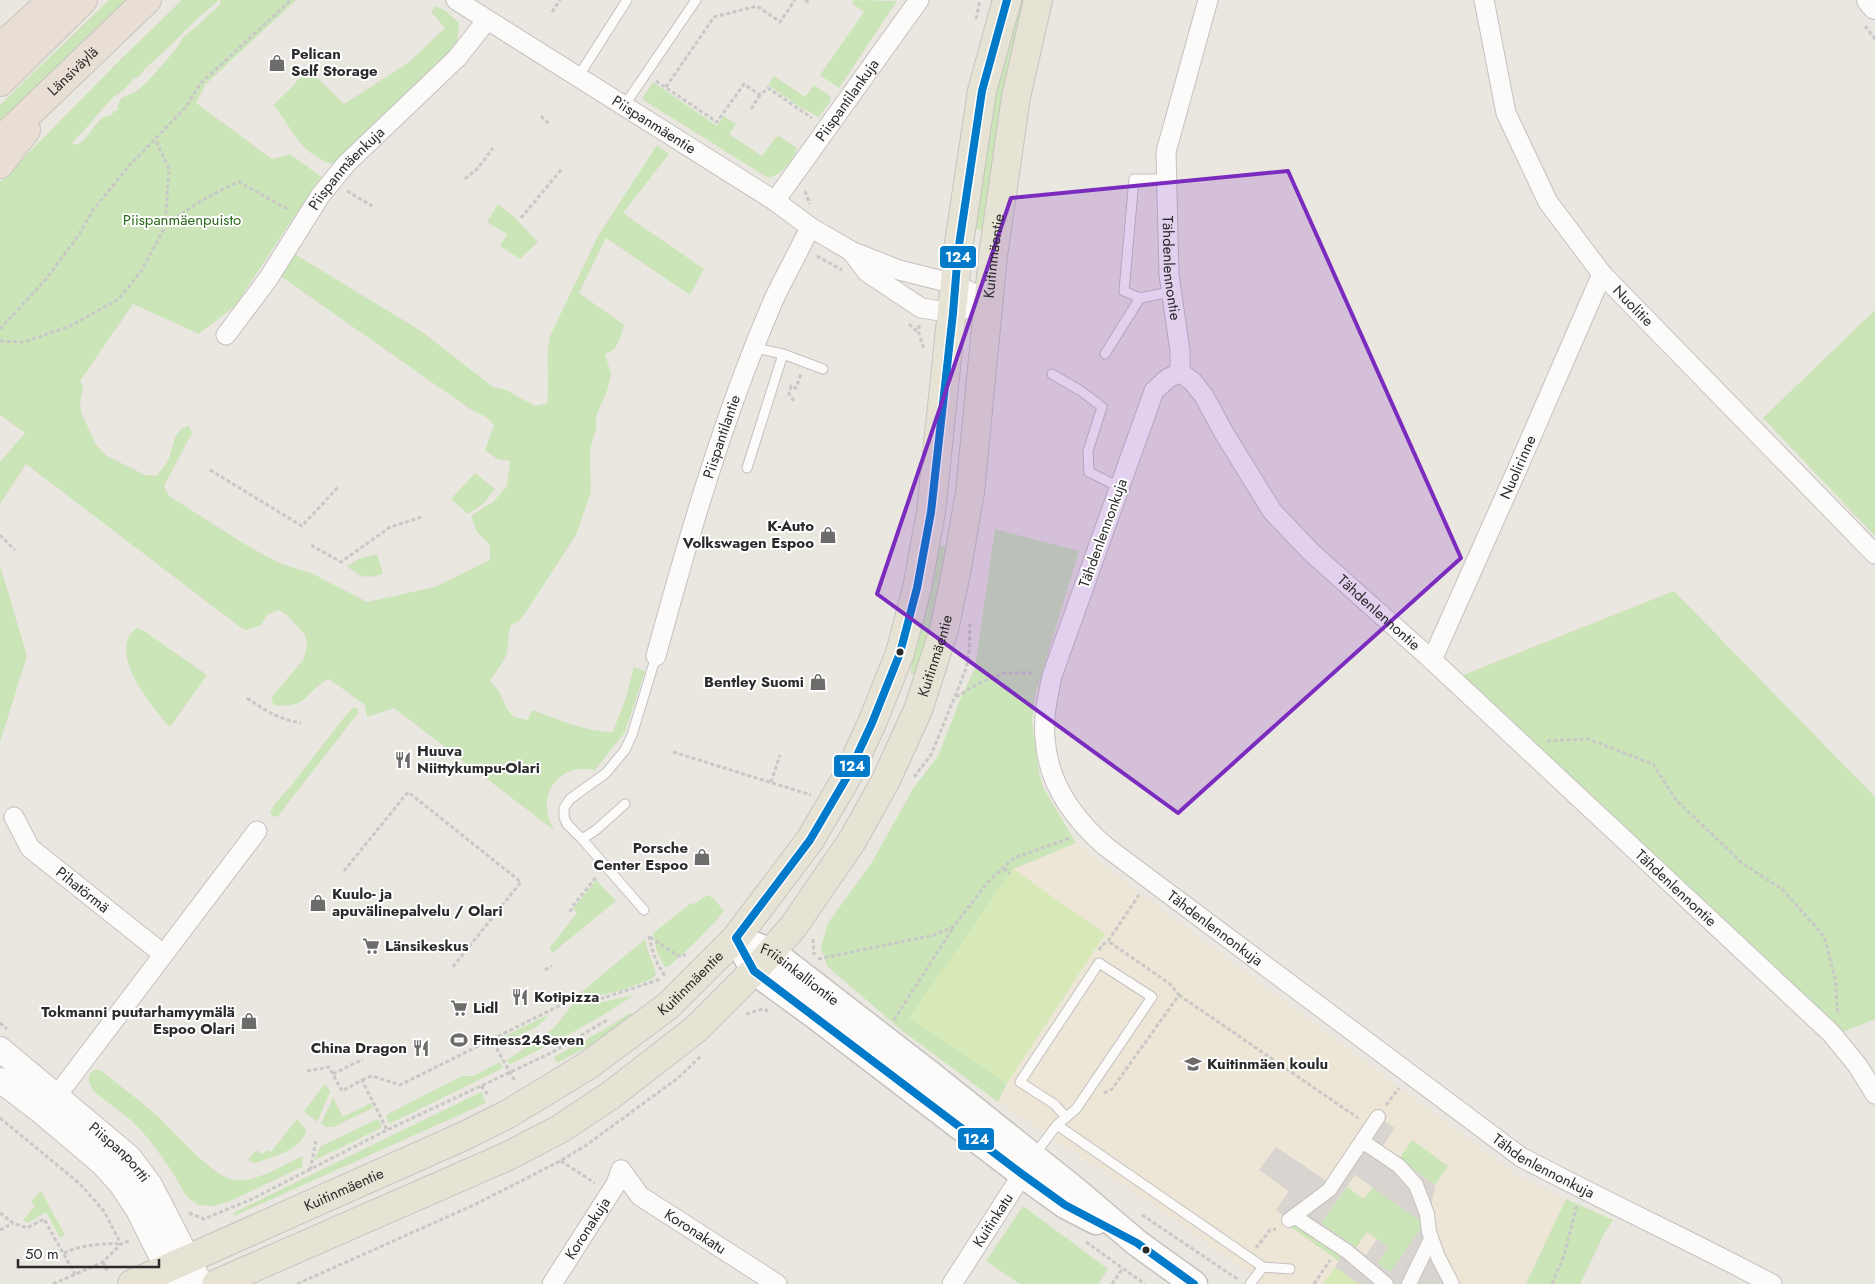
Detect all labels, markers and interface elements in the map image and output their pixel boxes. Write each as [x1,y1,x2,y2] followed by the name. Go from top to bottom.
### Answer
[43,41,103,101] street label: Länsiväylä
[291,43,378,82] place label: Pelican Self Storage
[267,53,287,73] shop icon: Pelican Self Storage
[810,54,884,146] street label: Piispantilankuja
[608,90,701,160] street label: Piispanmäentie
[303,122,390,214] street label: Piispanmäenkuja
[123,209,241,231] park label: Piispanmäenpuisto
[978,212,1010,299] street label: Kuitinmäentie
[1157,216,1186,322] street label: Tähdenlennontie
[939,245,977,269] line badge: 124
[945,247,971,267] text: 124
[1608,280,1659,332] street label: Nuolitie
[697,391,746,481] street label: Piispantilantie
[1494,432,1542,503] street label: Nuolirinne
[1073,475,1133,591] street label: Tähdenlennonkuja
[682,515,814,554] place label: K-Auto Volkswagen Espoo
[818,525,838,545] shop icon: K-Auto Volkswagen Espoo
[1333,570,1425,656] street label: Tähdenlennontie
[912,613,958,700] street label: Kuitinmäentie
[895,647,905,657] unlabelled marker
[704,671,804,693] place label: Bentley Suomi
[808,672,828,692] shop icon: Bentley Suomi
[417,740,540,779] place label: Huuva Niittykumpu-Olari
[393,750,413,770] restaurant icon: Huuva Niittykumpu-Olari
[833,754,871,778] line badge: 124
[839,756,865,776] text: 124
[593,837,688,876] place label: Porsche Center Espoo
[1630,844,1722,932] street label: Tähdenlennontie
[692,847,712,867] shop icon: Porsche Center Espoo
[51,862,114,918] street label: Pihatörmä
[332,883,503,922] place label: Kuulo- ja apuvälinepalvelu / Olari
[1162,885,1268,971] street label: Tähdenlennonkuja
[308,893,328,913] shop icon: Kuulo- ja apuvälinepalvelu / Olari
[385,935,469,957] place label: Länsikeskus
[361,936,381,956] supermarket icon: Länsikeskus
[757,938,844,1011] street label: Friisinkalliontie
[653,945,729,1021] street label: Kuitinmäentie
[534,986,599,1008] place label: Kotipizza
[510,987,530,1007] restaurant icon: Kotipizza
[473,997,498,1019] place label: Lidl
[449,998,469,1018] supermarket icon: Lidl
[41,1001,235,1040] place label: Tokmanni puutarhamyymälä Espoo Olari
[239,1011,259,1031] shop icon: Tokmanni puutarhamyymälä Espoo Olari
[473,1029,584,1051] place label: Fitness24Seven
[449,1030,469,1050] sports icon: Fitness24Seven
[311,1037,407,1059] place label: China Dragon
[411,1038,431,1058] restaurant icon: China Dragon
[1207,1053,1328,1075] place label: Kuitinmäen koulu
[1183,1054,1203,1074] school or university icon: Kuitinmäen koulu
[84,1117,155,1187] street label: Piispanportti
[957,1127,995,1151] line badge: 124
[1488,1128,1598,1204] street label: Tähdenlennonkuja
[963,1129,989,1149] text: 124
[301,1162,387,1217] street label: Kuitinmäentie
[967,1189,1019,1251] street label: Kuitinkatu
[560,1193,616,1264] street label: Koronakuja
[660,1203,731,1260] street label: Koronakatu
[18,1236,159,1268] scale bar
[25,1243,59,1265] text: 50 m
[1141,1245,1151,1255] unlabelled marker

